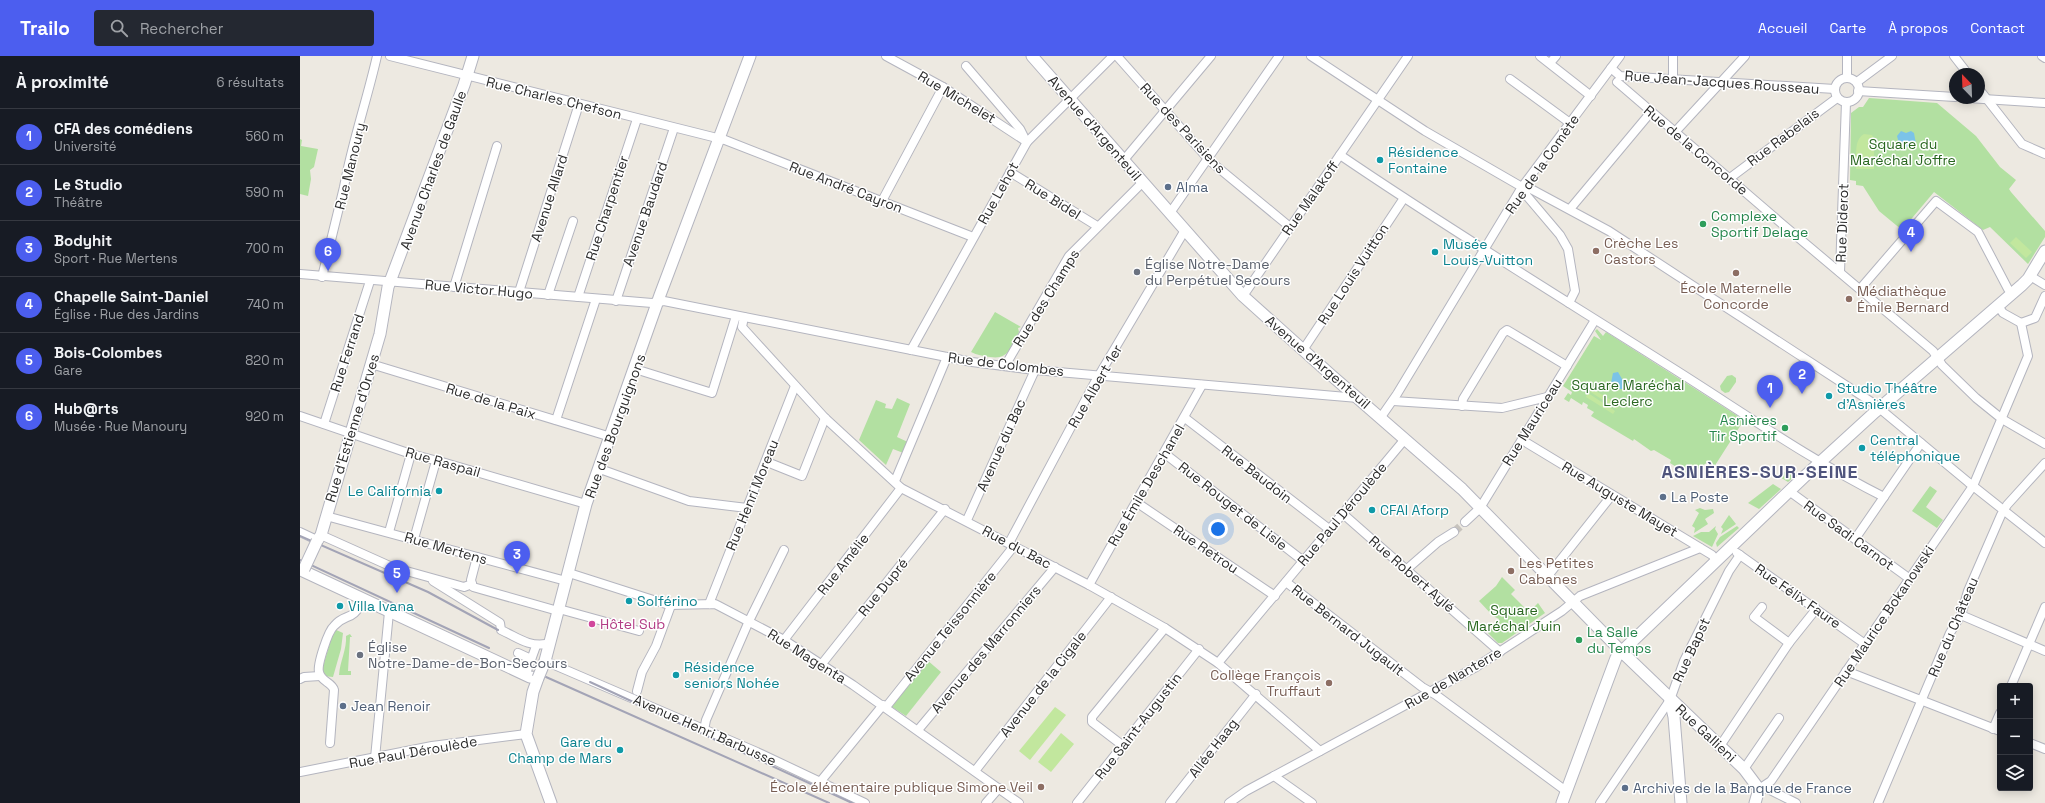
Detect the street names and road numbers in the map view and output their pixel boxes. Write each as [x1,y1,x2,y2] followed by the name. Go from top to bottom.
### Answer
[1624,66,1820,98] street label: Rue Jean-Jacques Rousseau
[915,67,999,127] street label: Rue Michelet
[484,72,624,124] street label: Rue Charles Chefson
[1044,72,1146,184] street label: Avenue d'Argenteuil
[1136,79,1230,177] street label: Rue des Parisiens
[396,88,470,252] street label: Avenue Charles de Gaulle
[1640,101,1752,199] street label: Rue de la Concorde
[1743,104,1823,170] street label: Rue Rabelais
[1501,111,1583,217] street label: Rue de la Comète
[330,121,370,211] street label: Rue Manoury
[526,152,572,244] street label: Avenue Allard
[582,153,632,263] street label: Rue Charpentier
[787,157,905,217] street label: Rue André Cayron
[1278,157,1343,239] street label: Rue Malakoff
[619,159,671,269] street label: Avenue Baudard
[974,159,1022,227] street label: Rue Lehot
[1022,175,1084,223] street label: Rue Bidel
[1832,183,1852,263] street label: Rue Diderot
[1314,220,1392,328] street label: Rue Louis Vuitton
[1009,246,1083,350] street label: Rue des Champs
[424,275,534,303] street label: Rue Victor Hugo
[1262,311,1374,413] street label: Avenue d'Argenteuil
[326,312,368,394] street label: Rue Ferrand
[1064,341,1126,431] street label: Rue Albert 1er
[947,348,1065,380] street label: Rue de Colombes
[581,351,649,501] street label: Rue des Bourguignons
[321,352,383,504] street label: Rue d'Estienne d'Orves
[1498,375,1566,469] street label: Rue Mauriceau
[444,379,538,423] street label: Rue de la Paix
[972,396,1030,494] street label: Avenue du Bac
[1104,421,1188,549] street label: Rue Émile Deschanel
[722,437,782,553] street label: Rue Henri Moreau
[1218,441,1296,507] street label: Rue Baudoin
[403,443,483,481] street label: Rue Raspail
[1559,457,1681,541] street label: Rue Auguste Mayet
[1175,458,1291,554] street label: Rue Rouget de Lisle
[1293,458,1391,570] street label: Rue Paul Déroulède
[1800,496,1898,574] street label: Rue Sadi Carnot
[979,521,1055,573] street label: Rue du Bac
[1170,521,1242,577] street label: Rue Retrou
[402,528,490,568] street label: Rue Mertens
[813,530,873,598] street label: Rue Amélie
[1365,532,1459,616] street label: Rue Robert Aylé
[1830,542,1938,690] street label: Rue Maurice Bokanowski
[854,554,912,620] street label: Rue Dupré
[1751,560,1845,632] street label: Rue Félix Faure
[900,567,1000,685] street label: Avenue Teissonnière
[1924,574,1982,680] street label: Rue du Château
[1288,580,1408,680] street label: Rue Bernard Jugault
[927,581,1045,717] street label: Avenue des Marronniers
[1668,615,1714,685] street label: Rue Bapst
[764,625,850,687] street label: Rue Magenta
[996,627,1090,741] street label: Avenue de la Cigale
[1401,643,1505,713] street label: Rue de Nanterre
[1091,669,1185,783] street label: Rue Saint-Augustin
[631,690,779,770] street label: Avenue Henri Barbusse
[1672,700,1740,766] street label: Rue Gallieni
[1184,715,1242,781] street label: Allée Haag
[347,732,479,772] street label: Rue Paul Déroulède

